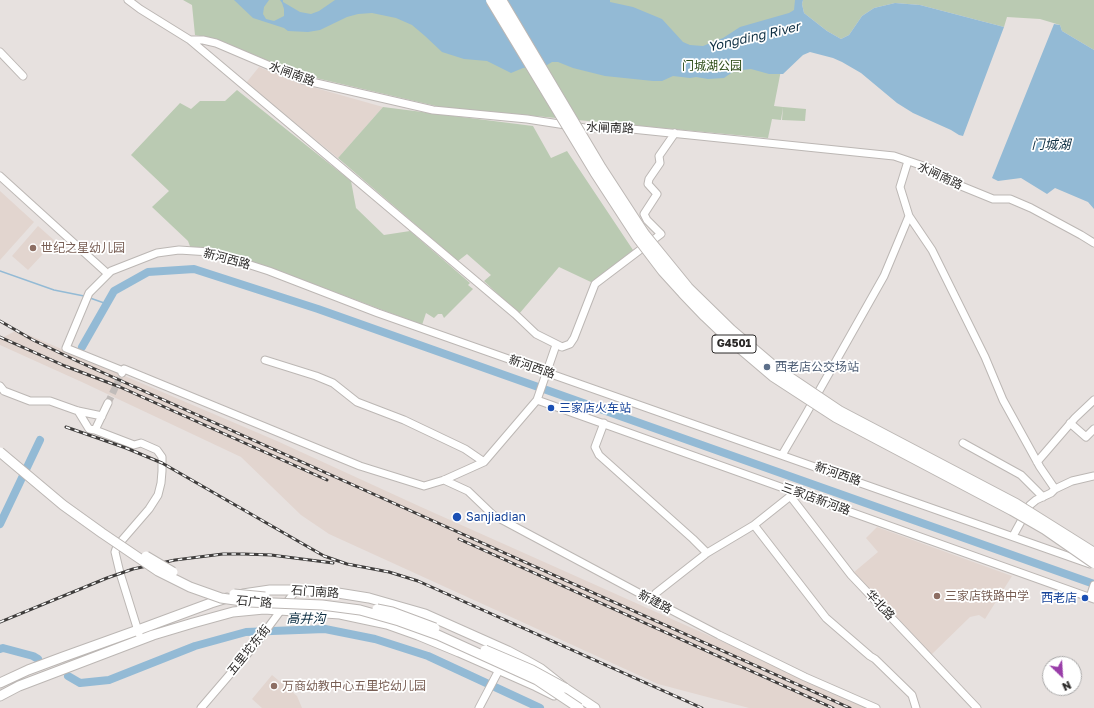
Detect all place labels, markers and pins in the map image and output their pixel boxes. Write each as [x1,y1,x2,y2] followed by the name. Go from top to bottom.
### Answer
[41,241,125,255] place label: 世纪之星幼儿园
[28,243,38,253] marker: 世纪之星幼儿园
[775,360,859,374] place label: 西老店公交场站
[762,362,772,372] marker: 西老店公交场站
[559,401,631,415] place label: 三家店火车站
[546,403,556,413] marker: 三家店火车站
[466,510,526,524] place label: Sanjiadian
[451,511,463,523] marker: Sanjiadian
[945,589,1029,603] place label: 三家店铁路中学
[932,591,942,601] marker: 三家店铁路中学
[1041,591,1077,605] place label: 西老店
[1080,593,1090,603] marker: 西老店
[282,679,426,693] place label: 万商幼教中心五里坨幼儿园
[269,681,279,691] marker: 万商幼教中心五里坨幼儿园

